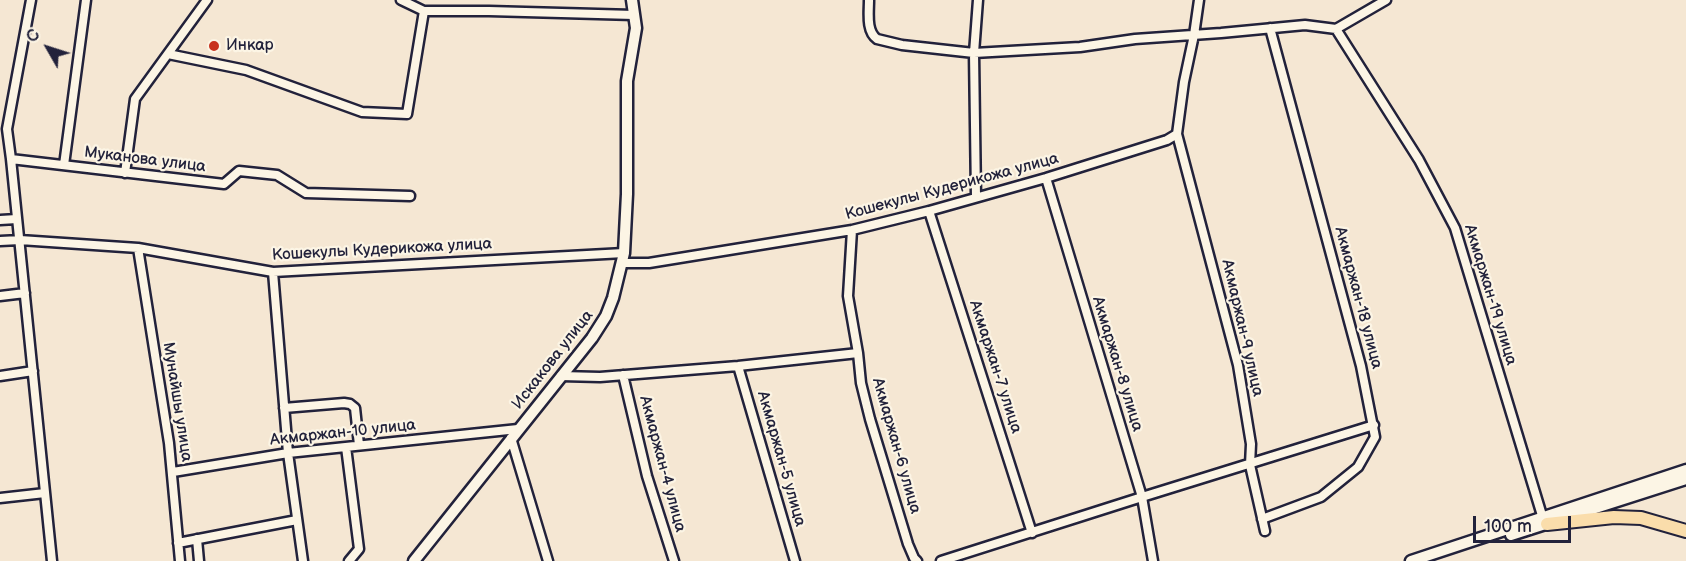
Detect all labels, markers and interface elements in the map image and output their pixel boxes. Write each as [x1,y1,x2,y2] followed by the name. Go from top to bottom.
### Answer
[18,18,78,78] north arrow
[23,26,45,47] text: С
[226,36,274,56] place label: Инкар
[207,39,221,53] marker: Инкар
[83,143,207,177] street label: Муканова улица
[843,149,1061,225] street label: Кошекулы Кудерикожа улица
[1459,222,1521,368] street label: Акмаржан-19 улица
[1330,225,1386,371] street label: Акмаржан-18 улица
[272,235,492,265] street label: Кошекулы Кудерикожа улица
[1217,258,1267,398] street label: Акмаржан-9 улица
[1087,294,1147,434] street label: Акмаржан-8 улица
[964,298,1026,436] street label: Акмаржан-7 улица
[508,307,598,413] street label: Искакова улица
[158,341,196,463] street label: Мунайшы улица
[867,376,925,516] street label: Акмаржан-6 улица
[752,389,810,529] street label: Акмаржан-5 улица
[635,394,689,534] street label: Акмаржан-4 улица
[269,416,417,450] street label: Акмаржан-10 улица
[1476,504,1574,542] scale bar
[1484,516,1532,537] text: 100 m

